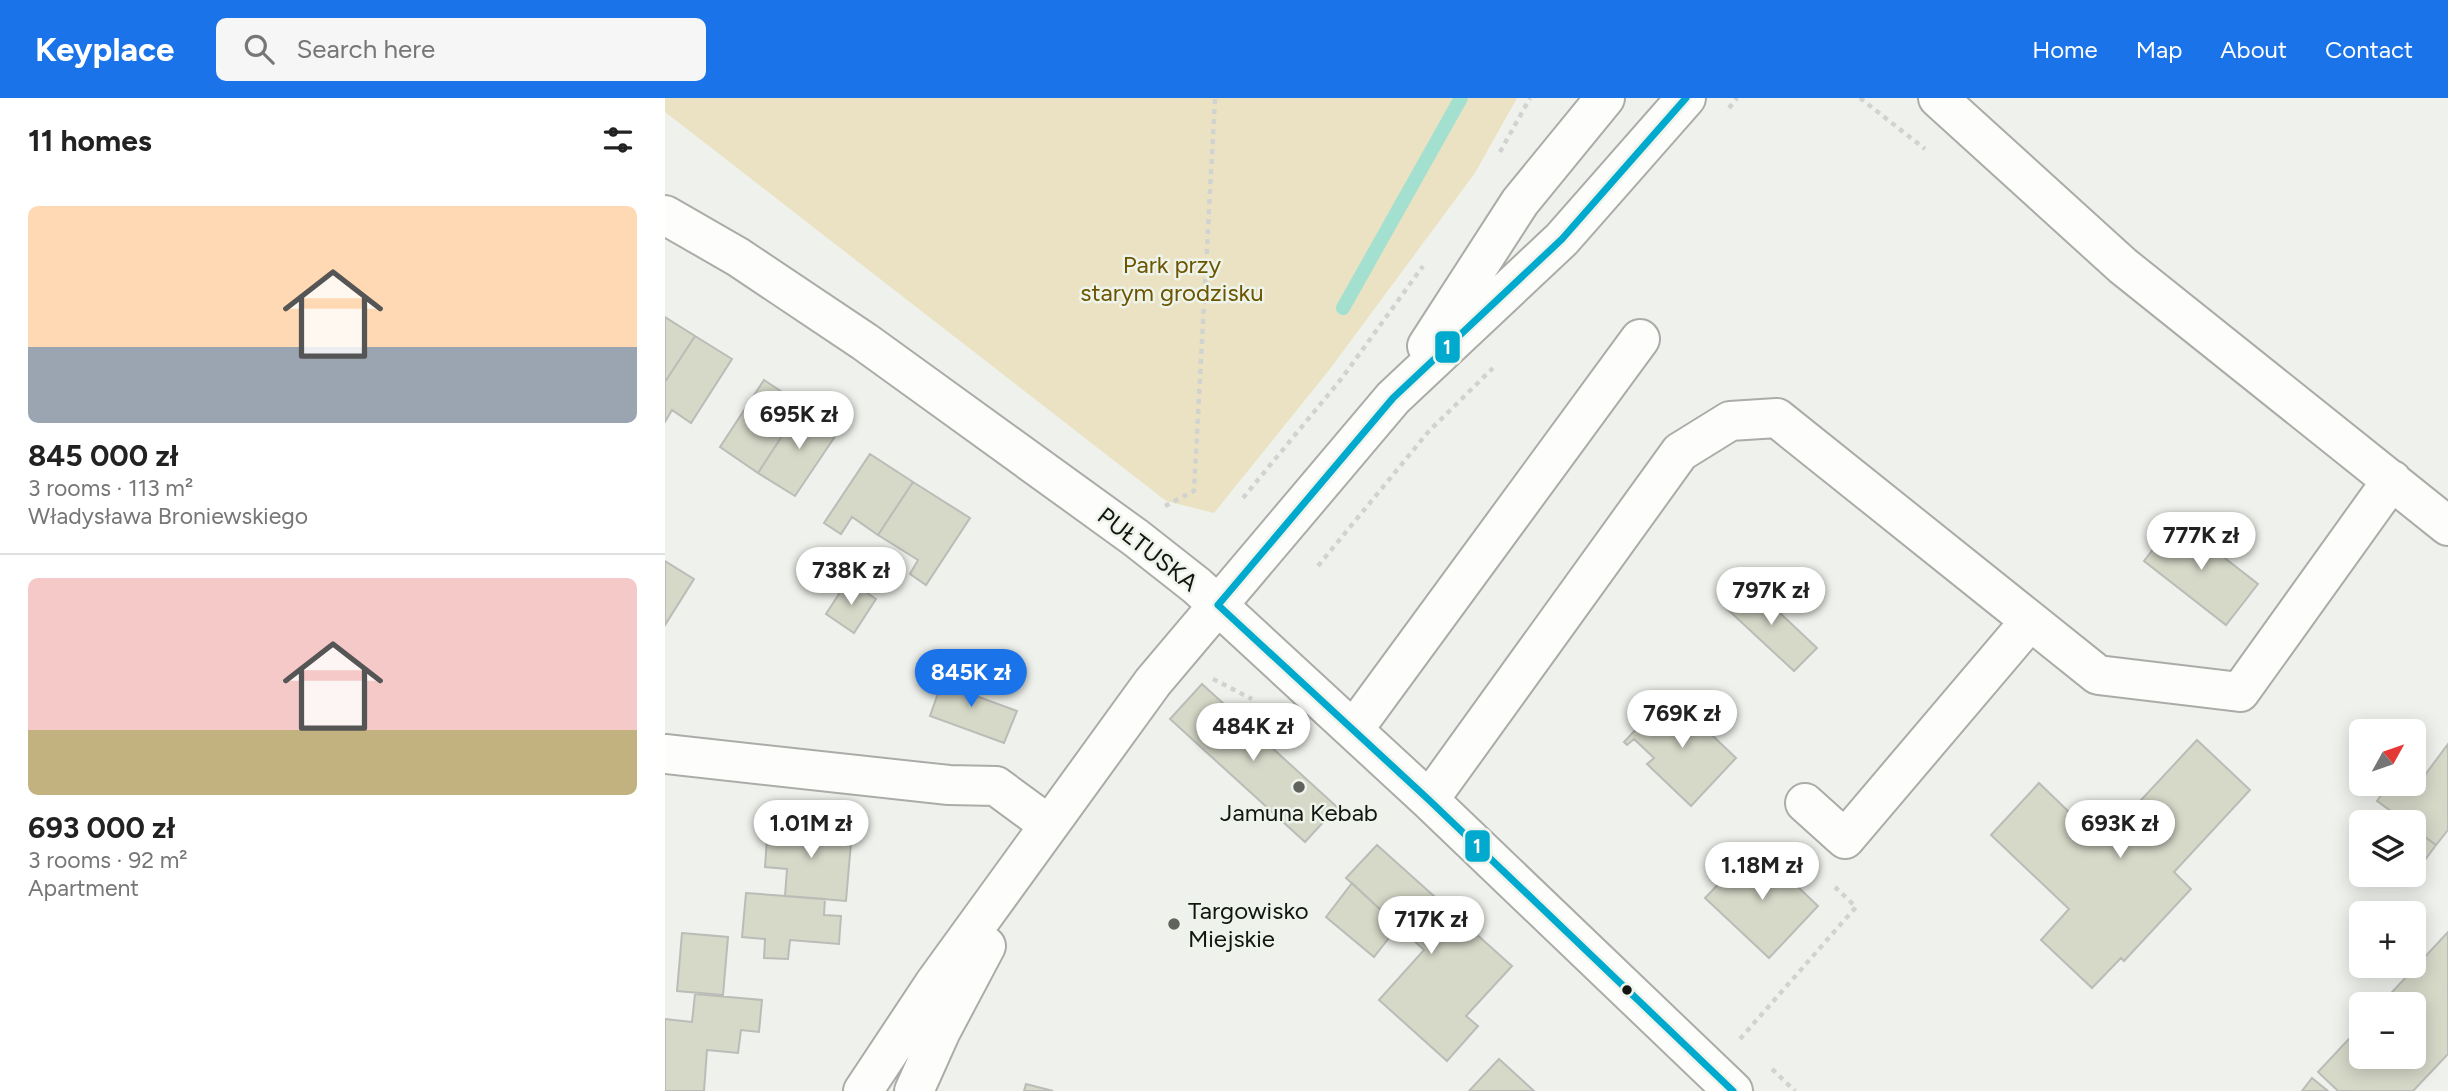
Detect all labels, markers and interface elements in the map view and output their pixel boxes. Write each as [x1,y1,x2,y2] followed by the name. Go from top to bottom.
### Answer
[216,18,706,81] search box
[35,30,174,69] text: Keyplace
[240,30,278,68] icon: search
[296,33,435,65] text: Search here
[2032,35,2098,64] text: Home
[2136,35,2182,64] text: Map
[2220,35,2287,64] text: About
[2325,35,2413,64] text: Contact
[599,121,637,159] icon: filters
[28,122,152,159] text: 11 homes
[1080,250,1264,307] park label: Park przy starym grodzisku
[270,251,396,377] icon: home
[1434,330,1461,364] line badge: 1
[1443,336,1451,359] text: 1
[734,392,864,451] pin: 695K zł
[760,400,838,428] text: 695K zł
[28,437,178,474] text: 845 000 zł
[28,474,193,502] text: 3 rooms · 113 m²
[1092,501,1204,598] street label: PUŁTUSKA
[28,502,308,530] text: Władysława Broniewskiego
[2136,512,2266,572] pin: 777K zł
[2163,521,2239,549] text: 777K zł
[786,547,916,607] pin: 738K zł
[812,556,890,584] text: 738K zł
[1706,568,1836,627] pin: 797K zł
[1732,576,1810,604] text: 797K zł
[270,623,396,749] icon: home
[906,650,1036,709] pin: 845K zł
[931,658,1011,686] text: 845K zł
[1617,690,1747,750] pin: 769K zł
[1643,699,1721,727] text: 769K zł
[1188,704,1318,763] pin: 484K zł
[1212,712,1294,740] text: 484K zł
[2349,719,2425,796] north arrow
[2349,719,2426,1069] map controls
[1291,779,1307,795] marker: Jamuna Kebab
[1220,798,1378,827] place label: Jamuna Kebab
[739,800,883,860] pin: 1.01M zł
[2055,800,2185,860] pin: 693K zł
[28,809,175,846] text: 693 000 zł
[770,809,852,837] text: 1.01M zł
[2081,809,2159,837] text: 693K zł
[2349,810,2426,887] button: layers
[1464,829,1491,863] line badge: 1
[1473,835,1481,858] text: 1
[1690,842,1834,902] pin: 1.18M zł
[28,846,188,874] text: 3 rooms · 92 m²
[1721,851,1803,879] text: 1.18M zł
[28,874,139,902] text: Apartment
[1188,896,1309,953] place label: Targowisko Miejskie
[1366,896,1496,956] pin: 717K zł
[2349,901,2426,978] button: +
[1394,905,1468,933] text: 717K zł
[1166,916,1182,932] marker: Targowisko Miejskie
[1620,983,1634,997] unlabelled marker
[2349,992,2426,1069] button: −

